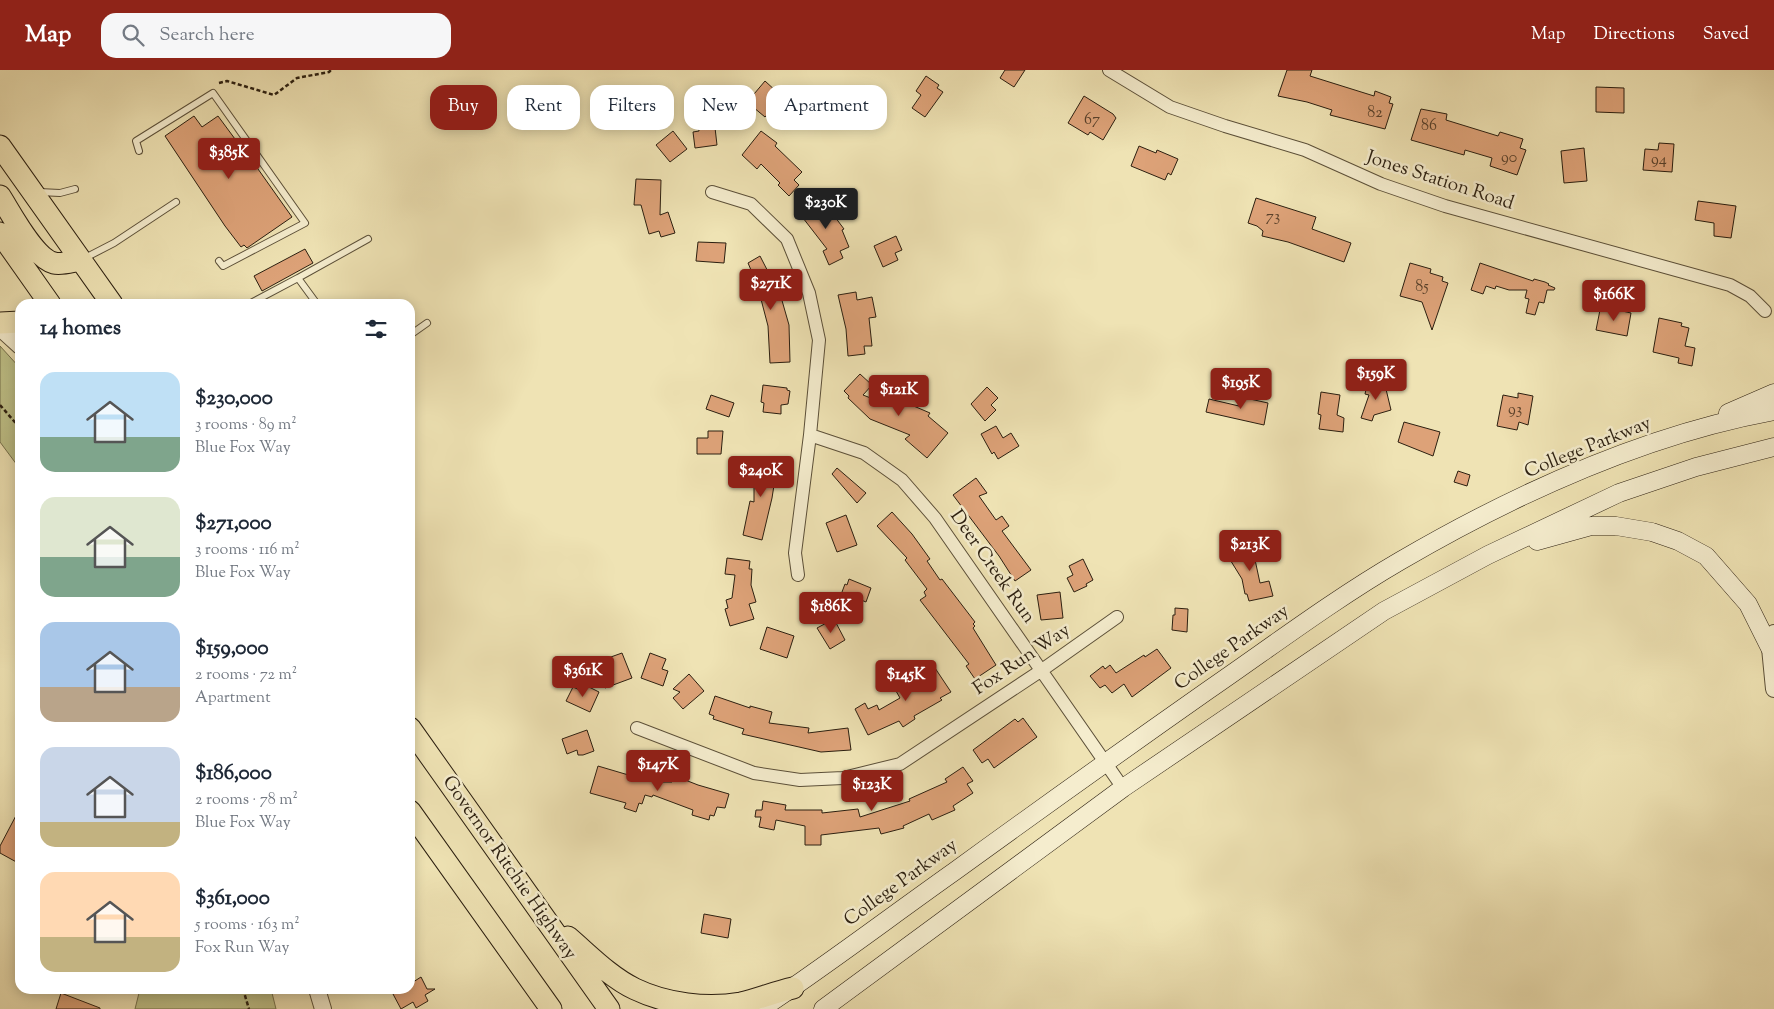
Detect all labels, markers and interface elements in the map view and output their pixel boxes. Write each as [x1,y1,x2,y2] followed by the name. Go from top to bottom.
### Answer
[101,13,451,58] search box
[25,18,71,52] text: Map
[119,21,147,49] icon: search
[159,22,255,49] text: Search here
[1531,22,1566,48] text: Map
[1594,22,1675,48] text: Directions
[1703,22,1749,48] text: Saved
[430,85,497,130] chip: Buy
[507,85,580,130] chip: Rent
[590,85,674,130] chip: Filters
[684,85,756,130] chip: New
[766,85,887,130] chip: Apartment
[1367,102,1383,125] house number: 82
[1084,109,1100,132] house number: 67
[1421,115,1437,138] house number: 86
[194,138,264,180] pin: $385K
[209,142,249,165] text: $385K
[1362,144,1518,218] street label: Jones Station Road
[1501,147,1517,170] house number: 90
[1651,149,1667,172] house number: 94
[791,188,861,230] pin: $230K
[805,192,847,215] text: $230K
[1266,206,1280,229] house number: 73
[736,268,806,311] pin: $271K
[750,273,792,296] text: $271K
[1415,276,1429,299] house number: 85
[1579,280,1649,322] pin: $166K
[1593,284,1635,307] text: $166K
[40,314,121,344] text: 14 homes
[362,315,390,343] icon: filters
[1341,358,1411,401] pin: $159K
[1357,363,1395,386] text: $159K
[1206,368,1276,410] pin: $195K
[1222,372,1260,395] text: $195K
[864,374,934,417] pin: $121K
[880,379,918,402] text: $121K
[195,384,273,414] text: $230,000
[80,392,140,452] icon: home
[1508,399,1522,422] house number: 93
[1521,410,1656,486] street label: College Parkway
[195,414,297,437] text: 3 rooms · 89 m²
[195,437,291,460] text: Blue Fox Way
[726,456,796,498] pin: $240K
[739,460,783,483] text: $240K
[943,505,1041,629] street label: Deer Creek Run
[195,509,272,539] text: $271,000
[80,517,140,577] icon: home
[1215,530,1285,572] pin: $213K
[1230,534,1270,557] text: $213K
[195,539,300,562] text: 3 rooms · 116 m²
[195,562,291,585] text: Blue Fox Way
[796,592,866,634] pin: $186K
[810,596,852,619] text: $186K
[1169,598,1295,698] street label: College Parkway
[968,617,1076,703] street label: Fox Run Way
[195,634,269,664] text: $159,000
[80,642,140,702] icon: home
[548,656,618,698] pin: $361K
[563,660,603,683] text: $361K
[871,660,941,702] pin: $145K
[195,664,297,687] text: 2 rooms · 72 m²
[886,664,926,687] text: $145K
[195,687,271,710] text: Apartment
[623,750,693,792] pin: $147K
[637,754,679,777] text: $147K
[195,759,272,789] text: $186,000
[80,767,140,827] icon: home
[435,770,583,966] street label: Governor Ritchie Highway
[837,770,907,812] pin: $123K
[852,774,892,797] text: $123K
[195,789,298,812] text: 2 rooms · 78 m²
[195,812,291,835] text: Blue Fox Way
[839,832,964,933] street label: College Parkway
[195,884,270,914] text: $361,000
[80,892,140,952] icon: home
[195,914,300,937] text: 5 rooms · 163 m²
[195,937,289,960] text: Fox Run Way

